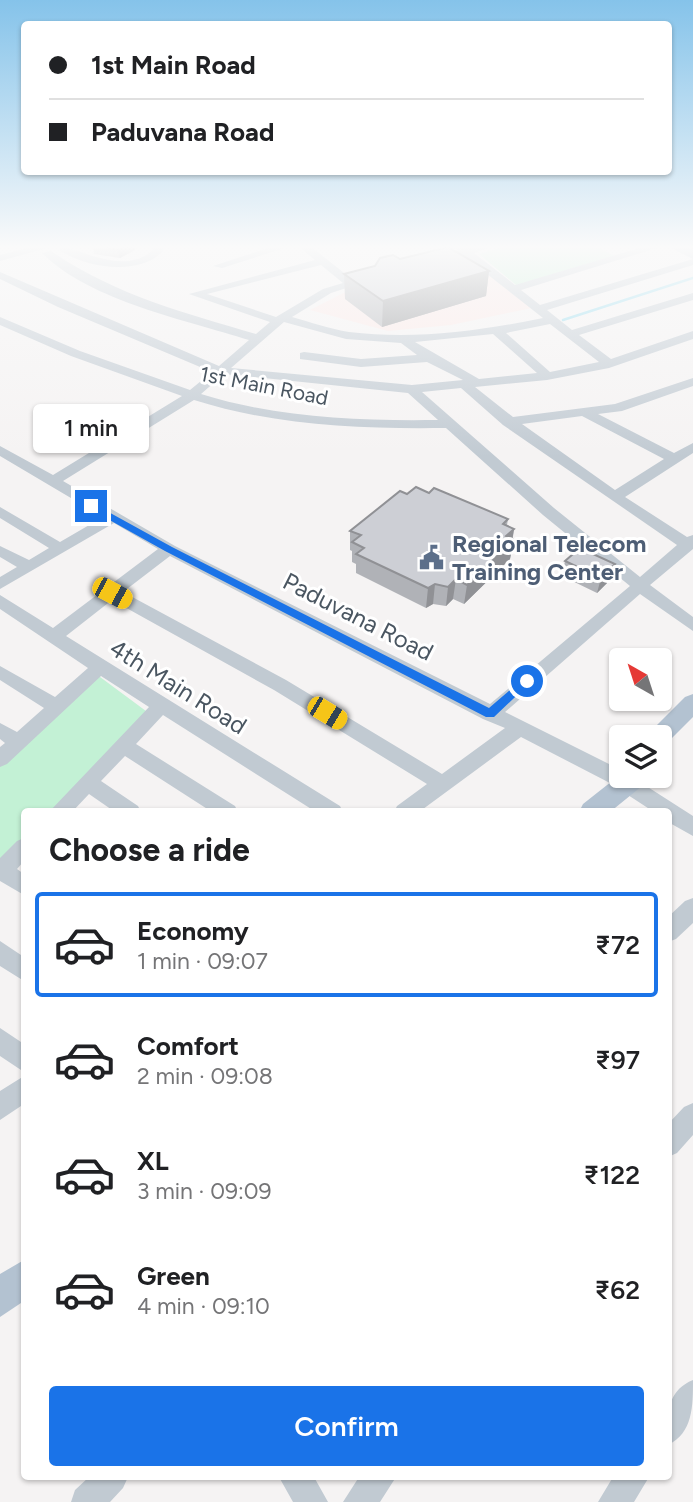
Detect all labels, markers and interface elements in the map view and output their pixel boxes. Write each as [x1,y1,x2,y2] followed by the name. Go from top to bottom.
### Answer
[91,49,256,81] text: 1st Main Road
[91,116,274,148] text: Paduvana Road
[198,361,330,410] street label: 1st Main Road
[33,405,149,454] callout: 1 min
[64,414,118,442] text: 1 min
[75,490,107,522] route end
[452,529,646,586] place label: Regional Telecom Training Center
[418,544,446,572] public building icon: Regional Telecom Training Center
[278,566,438,667] street label: Paduvana Road
[89,574,136,612] car
[104,633,252,740] street label: 4th Main Road
[609,648,672,710] north arrow
[609,648,672,788] map controls
[511,665,543,697] route start
[304,693,351,733] car
[609,725,672,788] button: layers
[49,831,250,869] text: Choose a ride
[53,913,116,976] icon: car
[137,915,249,947] text: Economy
[595,929,640,961] text: ₹72
[137,947,268,975] text: 1 min · 09:07
[53,1028,116,1091] icon: car
[137,1030,239,1062] text: Comfort
[595,1044,640,1076] text: ₹97
[137,1062,273,1090] text: 2 min · 09:08
[53,1143,116,1206] icon: car
[137,1145,169,1177] text: XL
[584,1159,640,1191] text: ₹122
[137,1177,271,1205] text: 3 min · 09:09
[53,1258,116,1321] icon: car
[137,1260,210,1292] text: Green
[594,1274,640,1306] text: ₹62
[137,1292,270,1320] text: 4 min · 09:10
[49,1386,644,1466] button: Confirm

